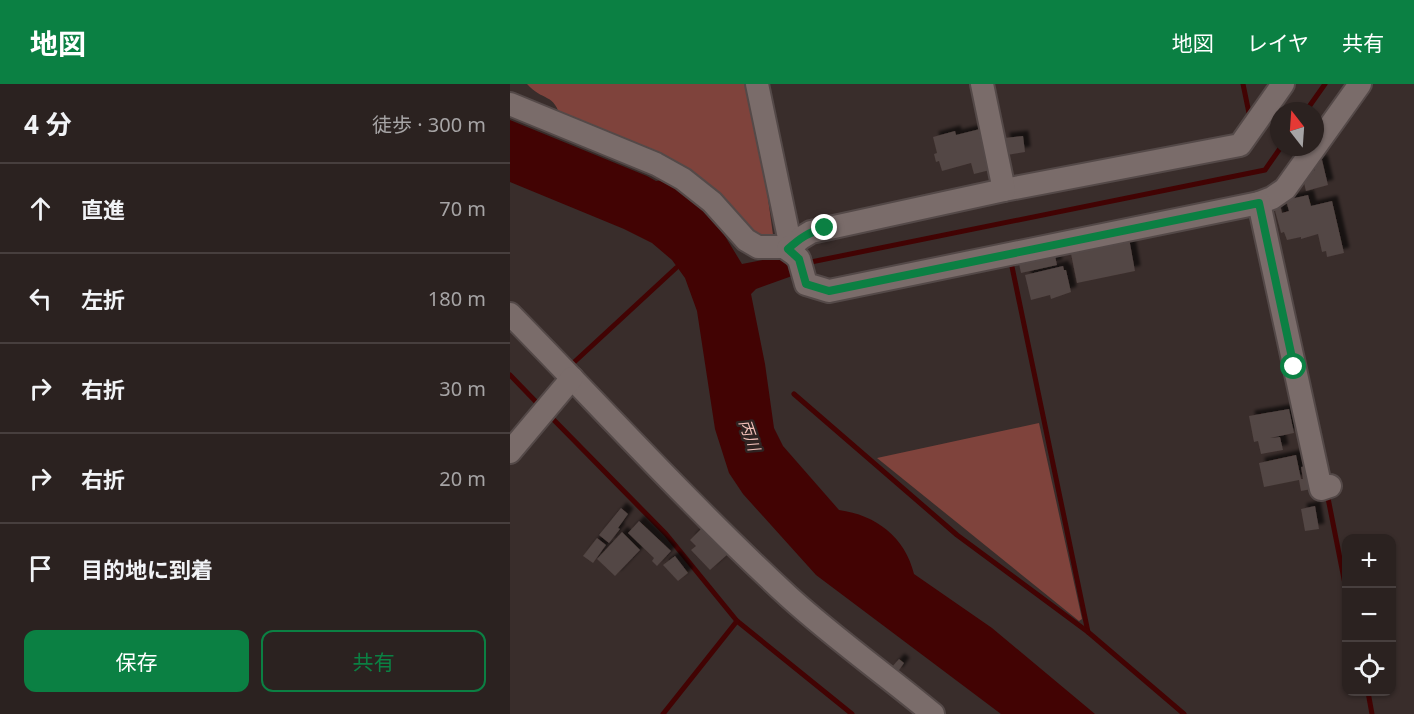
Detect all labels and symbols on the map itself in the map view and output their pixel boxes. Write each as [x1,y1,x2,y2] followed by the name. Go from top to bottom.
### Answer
[1270,102,1324,156] north arrow
[811,214,837,240] route end
[1280,353,1306,379] route start
[734,416,766,456] water label: 丙川

